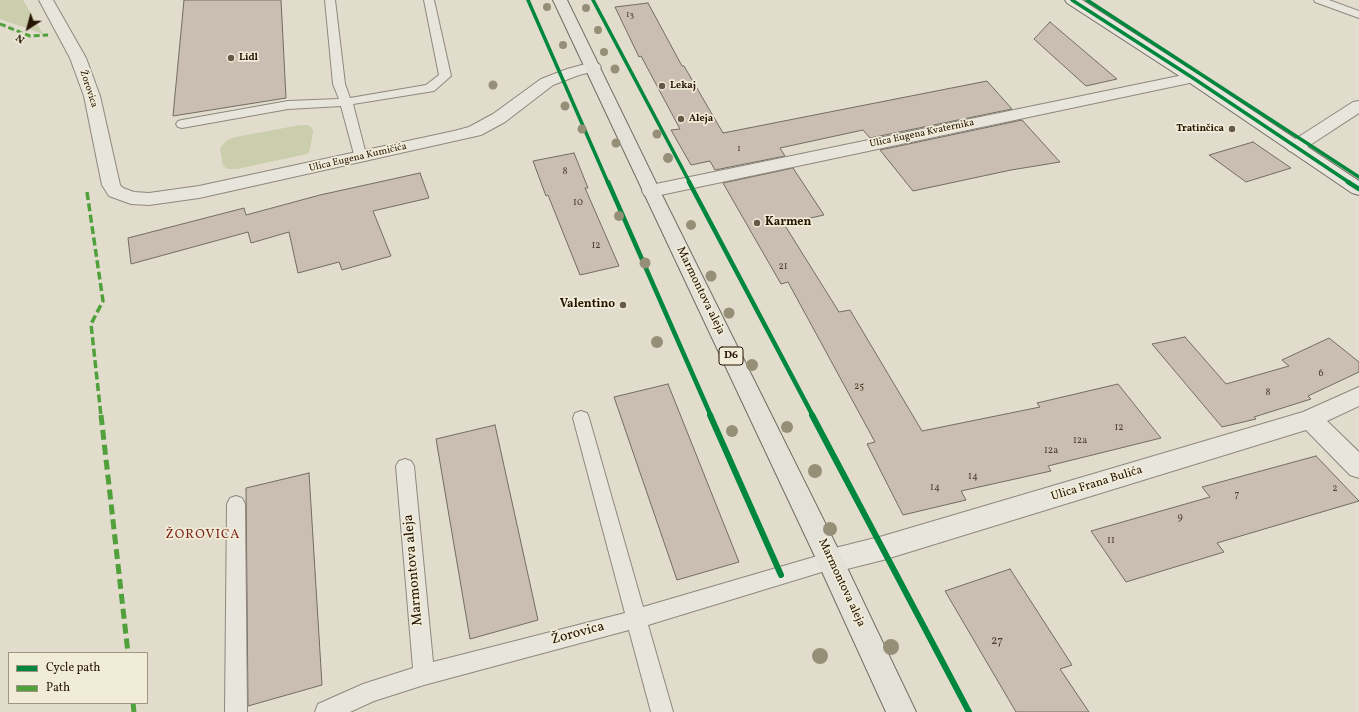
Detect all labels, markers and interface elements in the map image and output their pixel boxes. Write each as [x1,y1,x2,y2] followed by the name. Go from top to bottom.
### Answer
[8,8,48,48] north arrow
[626,10,634,20] house number: 13
[13,30,28,47] text: N
[239,52,258,64] place label: Lidl
[226,53,236,63] marker: Lidl
[76,69,100,109] street label: Žorovica
[670,80,696,92] place label: Lekaj
[657,81,667,91] marker: Lekaj
[689,113,713,125] place label: Aleja
[676,114,686,124] marker: Aleja
[869,117,975,151] street label: Ulica Eugena Kvaternika
[1176,123,1224,135] place label: Tratinčica
[1227,124,1237,134] marker: Tratinčica
[308,141,408,175] street label: Ulica Eugena Kumičića
[737,144,741,154] house number: 1
[562,166,568,178] house number: 8
[573,197,583,209] house number: 10
[765,216,811,230] place label: Karmen
[752,218,762,228] marker: Karmen
[591,240,601,252] house number: 12
[672,245,728,337] street label: Marmontova aleja
[778,261,788,273] house number: 21
[560,298,615,312] place label: Valentino
[618,300,628,310] marker: Valentino
[719,347,743,365] road number: D6
[1318,368,1324,380] house number: 6
[854,381,864,393] house number: 25
[1265,387,1271,399] house number: 8
[1114,422,1124,434] house number: 12
[1073,435,1087,447] house number: 12a
[1044,445,1058,457] house number: 12a
[1050,463,1144,505] street label: Ulica Frana Bulića
[968,471,978,483] house number: 14
[930,482,940,494] house number: 14
[1332,483,1338,495] house number: 2
[1235,489,1239,501] house number: 7
[1177,512,1183,524] house number: 9
[401,513,427,627] street label: Marmontova aleja
[166,528,240,544] district label: ŽOROVICA
[1107,535,1115,547] house number: 11
[814,536,868,630] street label: Marmontova aleja
[550,619,606,649] street label: Žorovica
[991,635,1003,649] house number: 27
[8,652,148,704] legend
[46,660,101,676] text: Cycle path
[46,680,70,696] text: Path

